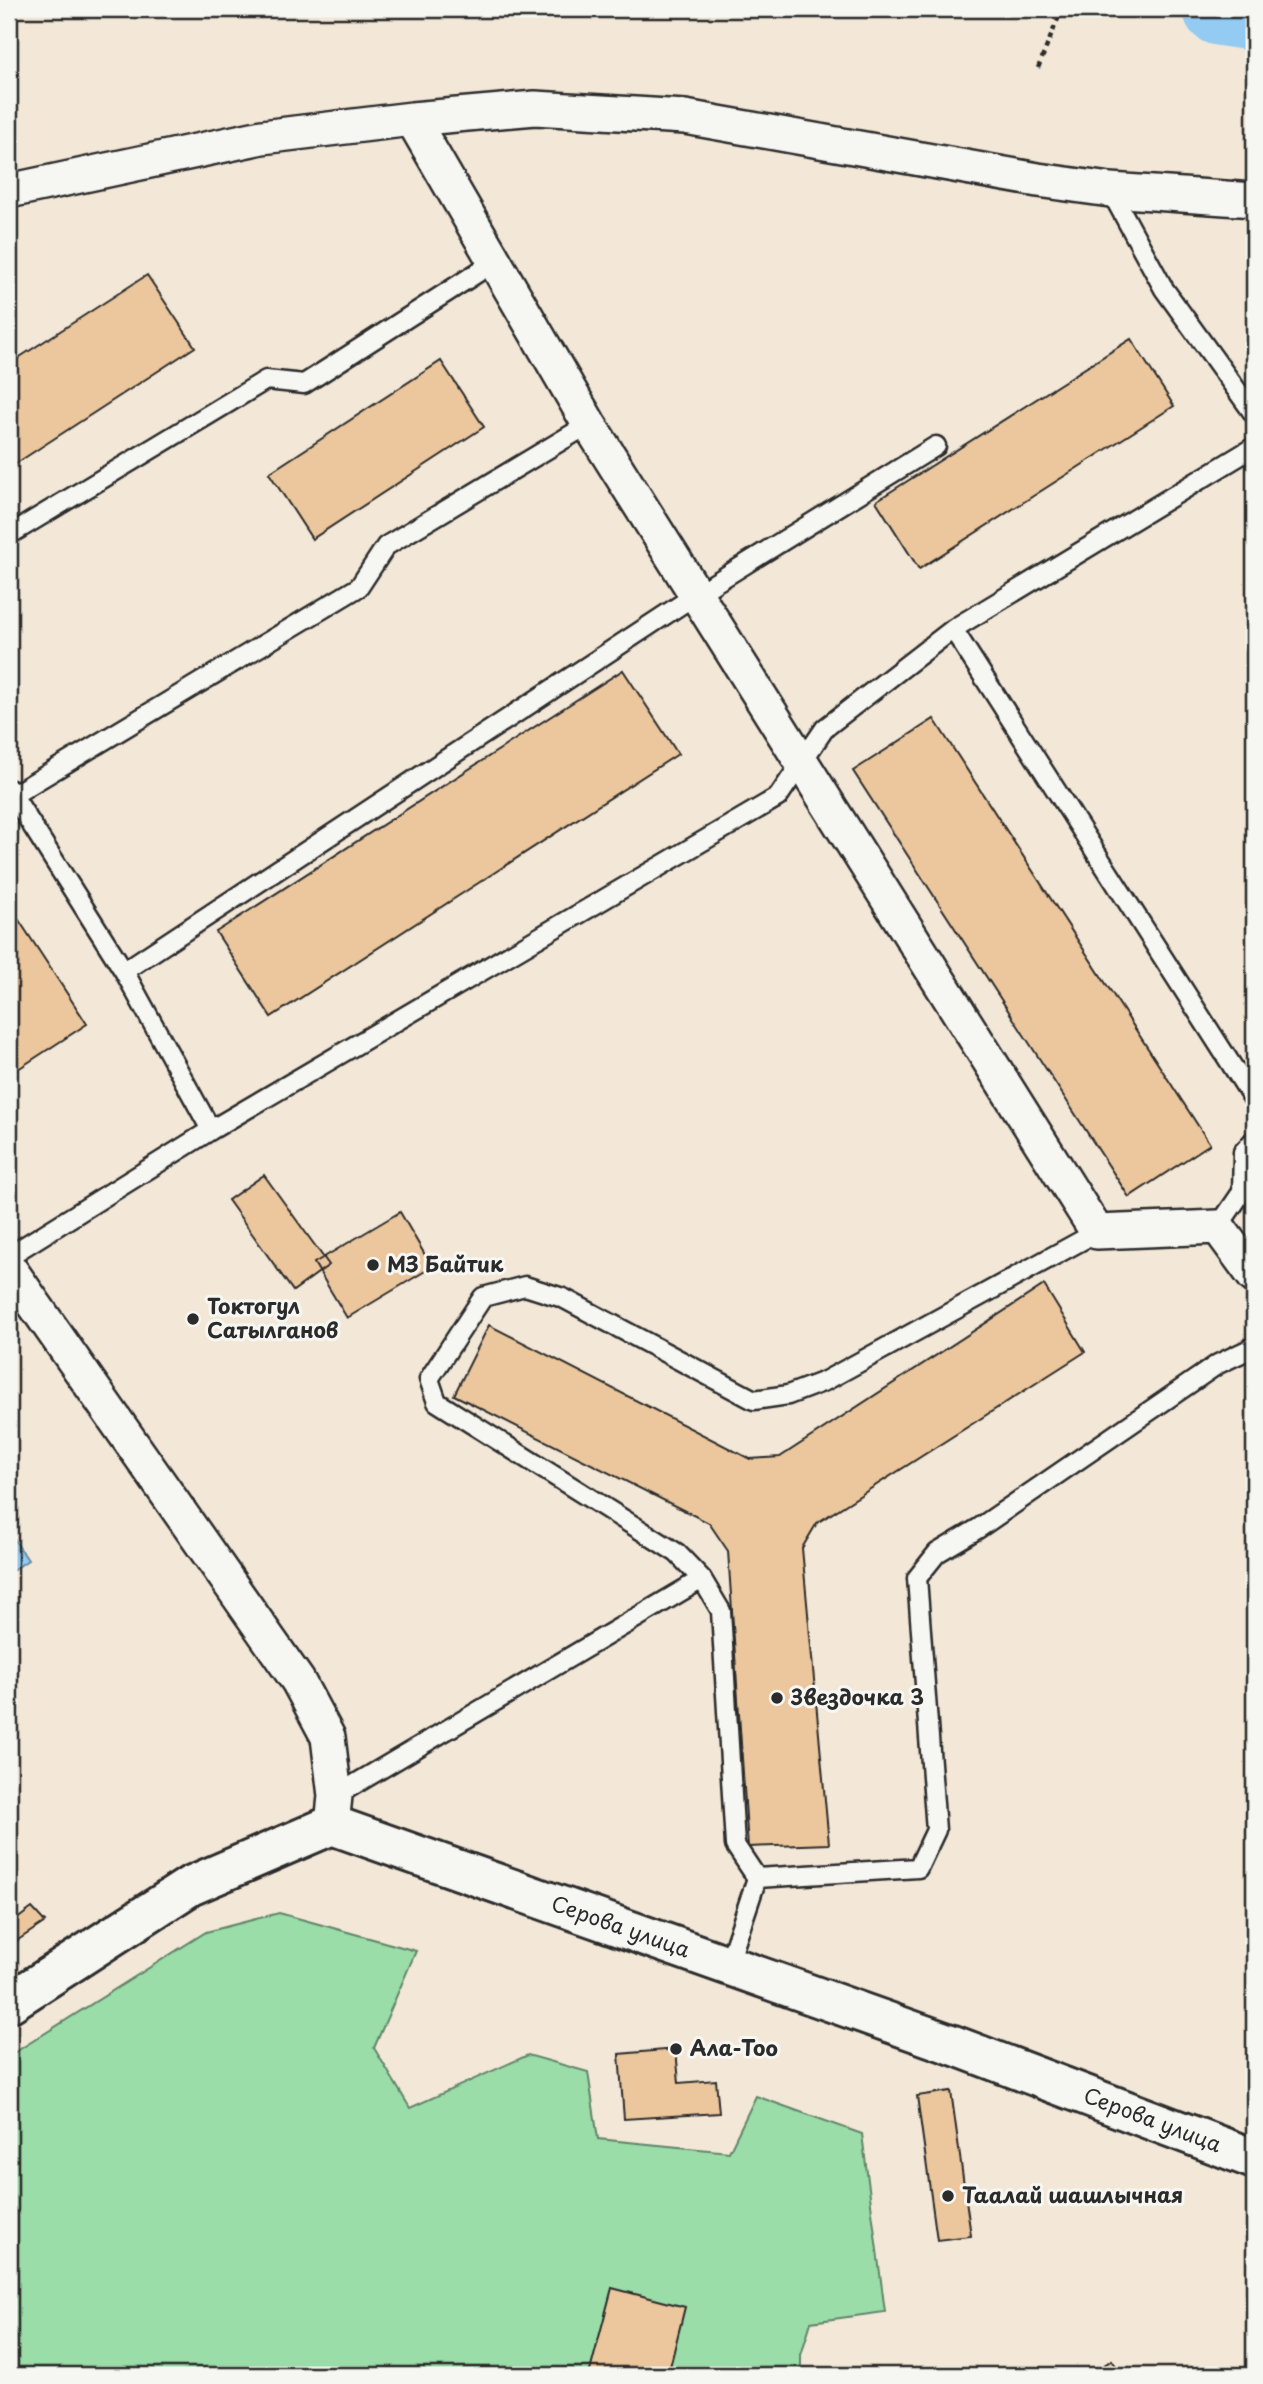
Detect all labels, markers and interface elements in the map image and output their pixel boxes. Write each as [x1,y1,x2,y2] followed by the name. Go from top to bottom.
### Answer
[387,1247,504,1279] place label: МЗ Байтик
[365,1257,381,1273] marker: МЗ Байтик
[207,1289,338,1345] place label: Токтогул Сатылганов
[185,1311,201,1327] marker: Токтогул Сатылганов
[790,1680,924,1712] place label: Звездочка 3
[769,1690,785,1706] marker: Звездочка 3
[547,1886,696,1965] street label: Серова улица
[690,2031,778,2063] place label: Ала-Тоо
[668,2041,684,2057] marker: Ала-Тоо
[1079,2078,1227,2160] street label: Серова улица
[962,2178,1183,2210] place label: Таалай шашлычная
[940,2188,956,2204] marker: Таалай шашлычная

